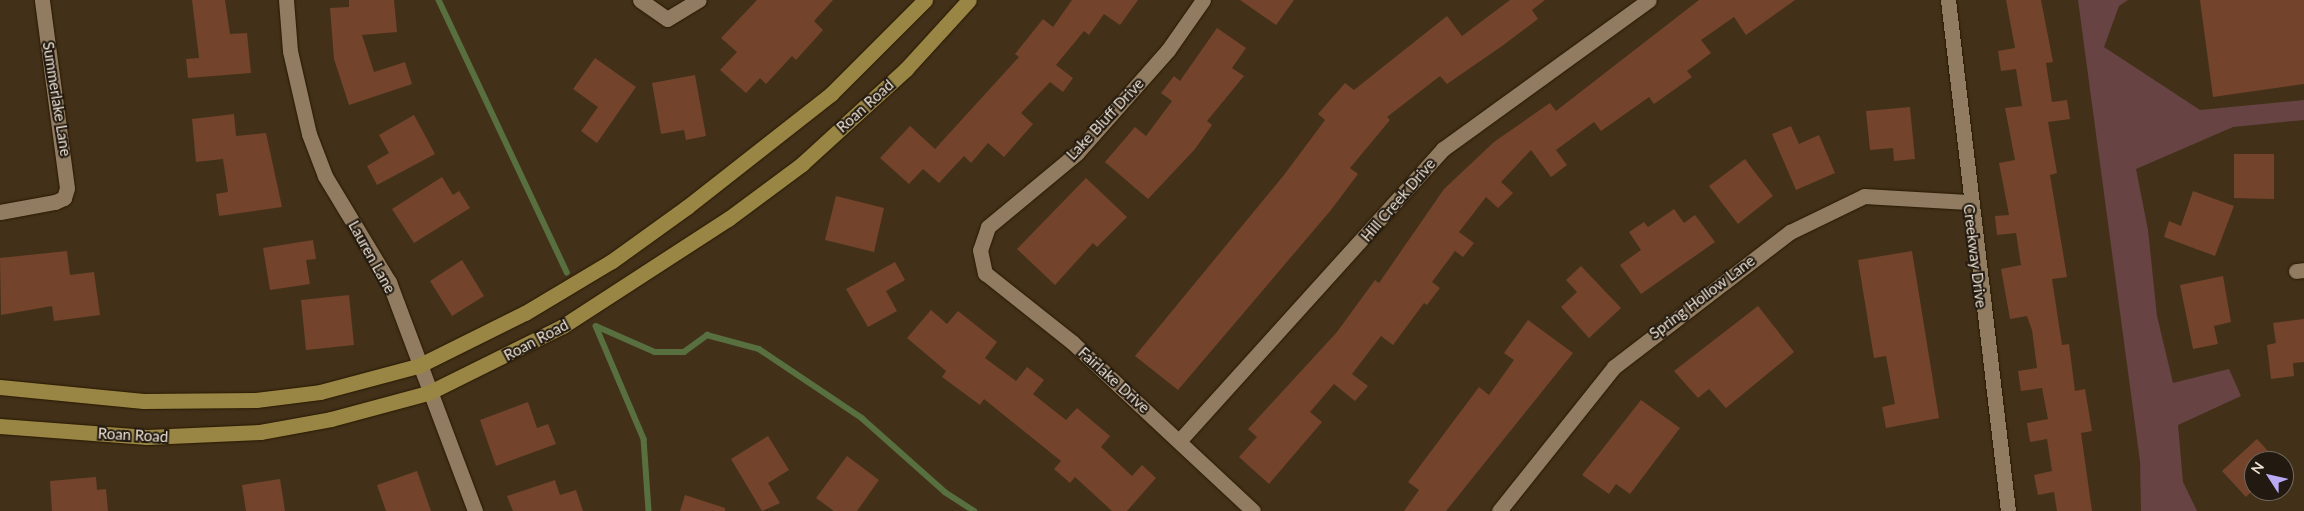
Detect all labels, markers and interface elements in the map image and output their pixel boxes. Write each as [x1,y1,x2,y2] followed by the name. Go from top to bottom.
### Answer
[39,40,75,158] street label: Summerlake Lane
[1063,74,1147,164] street label: Lake Bluff Drive
[833,76,897,136] street label: Roan Road
[1357,155,1439,245] street label: Hill Creek Drive
[1960,203,1990,309] street label: Creekway Drive
[345,218,399,296] street label: Lauren Lane
[1646,251,1758,343] street label: Spring Hollow Lane
[501,316,571,364] street label: Roan Road
[1075,343,1153,417] street label: Fairlake Drive
[97,424,169,446] street label: Roan Road
[2244,451,2294,501] north arrow
[2247,458,2267,477] text: N

